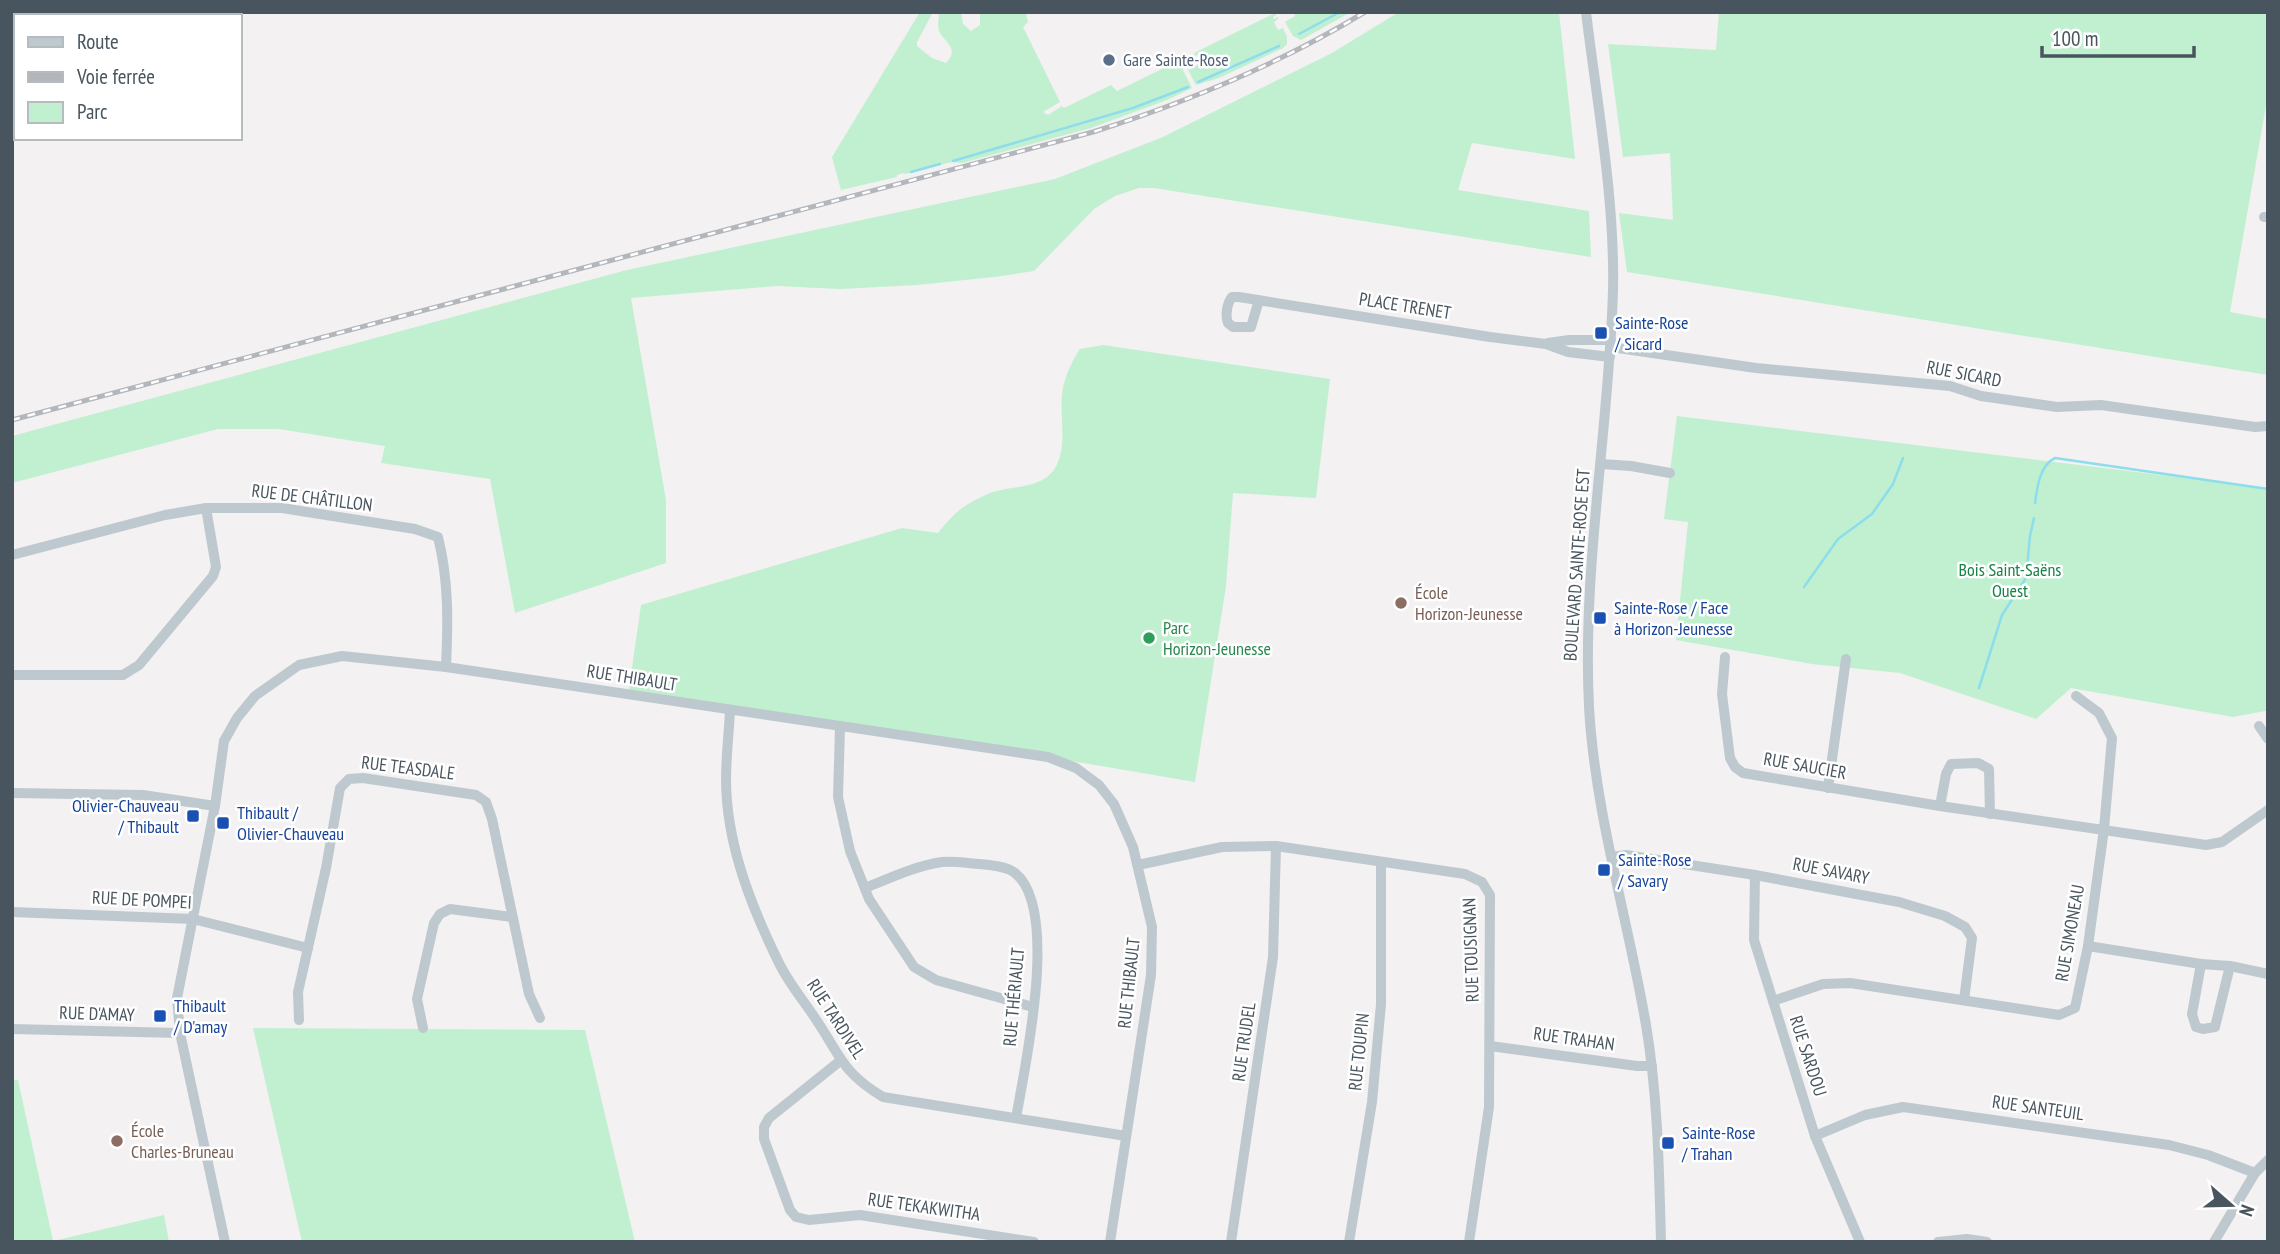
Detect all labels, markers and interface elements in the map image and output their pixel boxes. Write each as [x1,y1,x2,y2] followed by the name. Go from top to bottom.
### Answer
[14,14,242,140] legend
[2042,14,2194,58] scale bar
[2052,25,2098,52] text: 100 m
[77,28,119,55] text: Route
[1123,48,1229,71] place label: Gare Sainte-Rose
[1101,52,1117,68] marker: Gare Sainte-Rose
[76,63,155,90] text: Voie ferrée
[77,98,108,125] text: Parc
[1357,287,1453,324] street label: PLACE TRENET
[1614,311,1688,355] place label: Sainte-Rose / Sicard
[1593,325,1609,341] marker: Sainte-Rose / Sicard
[1925,355,2004,392] street label: RUE SICARD
[1558,468,1595,662] street label: BOULEVARD SAINTE-ROSE EST
[250,479,374,516] street label: RUE DE CHÂTILLON
[1959,558,2061,602] park label: Bois Saint-Saëns Ouest
[1415,581,1523,625] place label: École Horizon-Jeunesse
[1393,595,1409,611] marker: École Horizon-Jeunesse
[1614,596,1733,640] place label: Sainte-Rose / Face à Horizon-Jeunesse
[1592,610,1608,626] marker: Sainte-Rose / Face à Horizon-Jeunesse
[1163,616,1271,660] place label: Parc Horizon-Jeunesse
[1141,630,1157,646] marker: Parc Horizon-Jeunesse
[585,659,679,696] street label: RUE THIBAULT
[1762,747,1849,784] street label: RUE SAUCIER
[360,750,456,785] street label: RUE TEASDALE
[72,794,179,838] place label: Olivier-Chauveau / Thibault
[237,801,344,845] place label: Thibault / Olivier-Chauveau
[185,808,201,824] marker: Olivier-Chauveau / Thibault
[215,815,231,831] marker: Thibault / Olivier-Chauveau
[1617,848,1691,892] place label: Sainte-Rose / Savary
[1791,852,1872,889] street label: RUE SAVARY
[1596,862,1612,878] marker: Sainte-Rose / Savary
[2050,883,2089,983] street label: RUE SIMONEAU
[92,885,192,914] street label: RUE DE POMPEI
[1457,897,1484,1003] street label: RUE TOUSIGNAN
[1112,936,1145,1029] street label: RUE THIBAULT
[998,947,1029,1047] street label: RUE THÉRIAULT
[802,975,871,1063] street label: RUE TARDIVEL
[173,994,227,1038] place label: Thibault / D'amay
[1227,1000,1261,1083] street label: RUE TRUDEL
[59,1001,136,1026] street label: RUE D'AMAY
[152,1008,168,1024] marker: Thibault / D'amay
[1343,1012,1374,1092] street label: RUE TOUPIN
[1785,1013,1832,1099] street label: RUE SARDOU
[1532,1021,1616,1056] street label: RUE TRAHAN
[1991,1090,2086,1125] street label: RUE SANTEUIL
[131,1119,234,1163] place label: École Charles-Bruneau
[1681,1121,1755,1165] place label: Sainte-Rose / Trahan
[109,1133,125,1149] marker: École Charles-Bruneau
[1660,1135,1676,1151] marker: Sainte-Rose / Trahan
[2196,1170,2266,1240] north arrow
[866,1187,982,1226] street label: RUE TEKAKWITHA
[2234,1202,2260,1220] text: N

